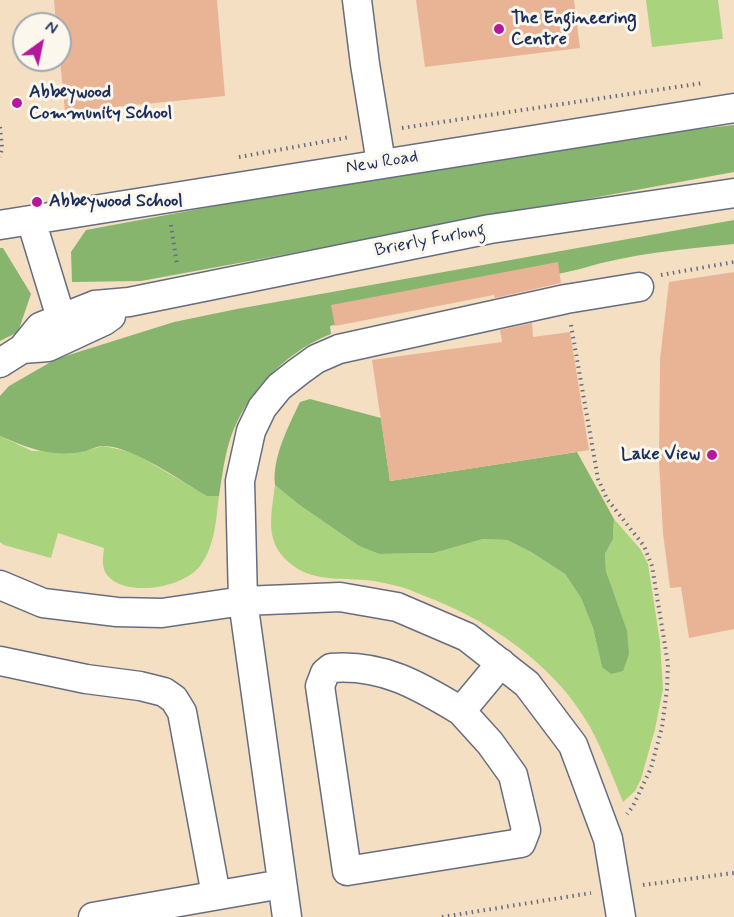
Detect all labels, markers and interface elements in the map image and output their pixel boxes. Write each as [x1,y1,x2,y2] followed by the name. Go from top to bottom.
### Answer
[511,8,637,50] place label: The Engineering Centre
[12,12,72,72] north arrow
[41,16,61,40] text: N
[492,22,506,36] marker: The Engineering Centre
[29,82,172,124] place label: Abbeywood Community School
[10,96,24,110] marker: Abbeywood Community School
[344,147,420,179] street label: New Road
[49,191,183,213] place label: Abbeywood School
[30,195,44,209] marker: Abbeywood School
[373,220,487,262] street label: Brierly Furlong
[621,444,700,466] place label: Lake View
[705,448,719,462] marker: Lake View

